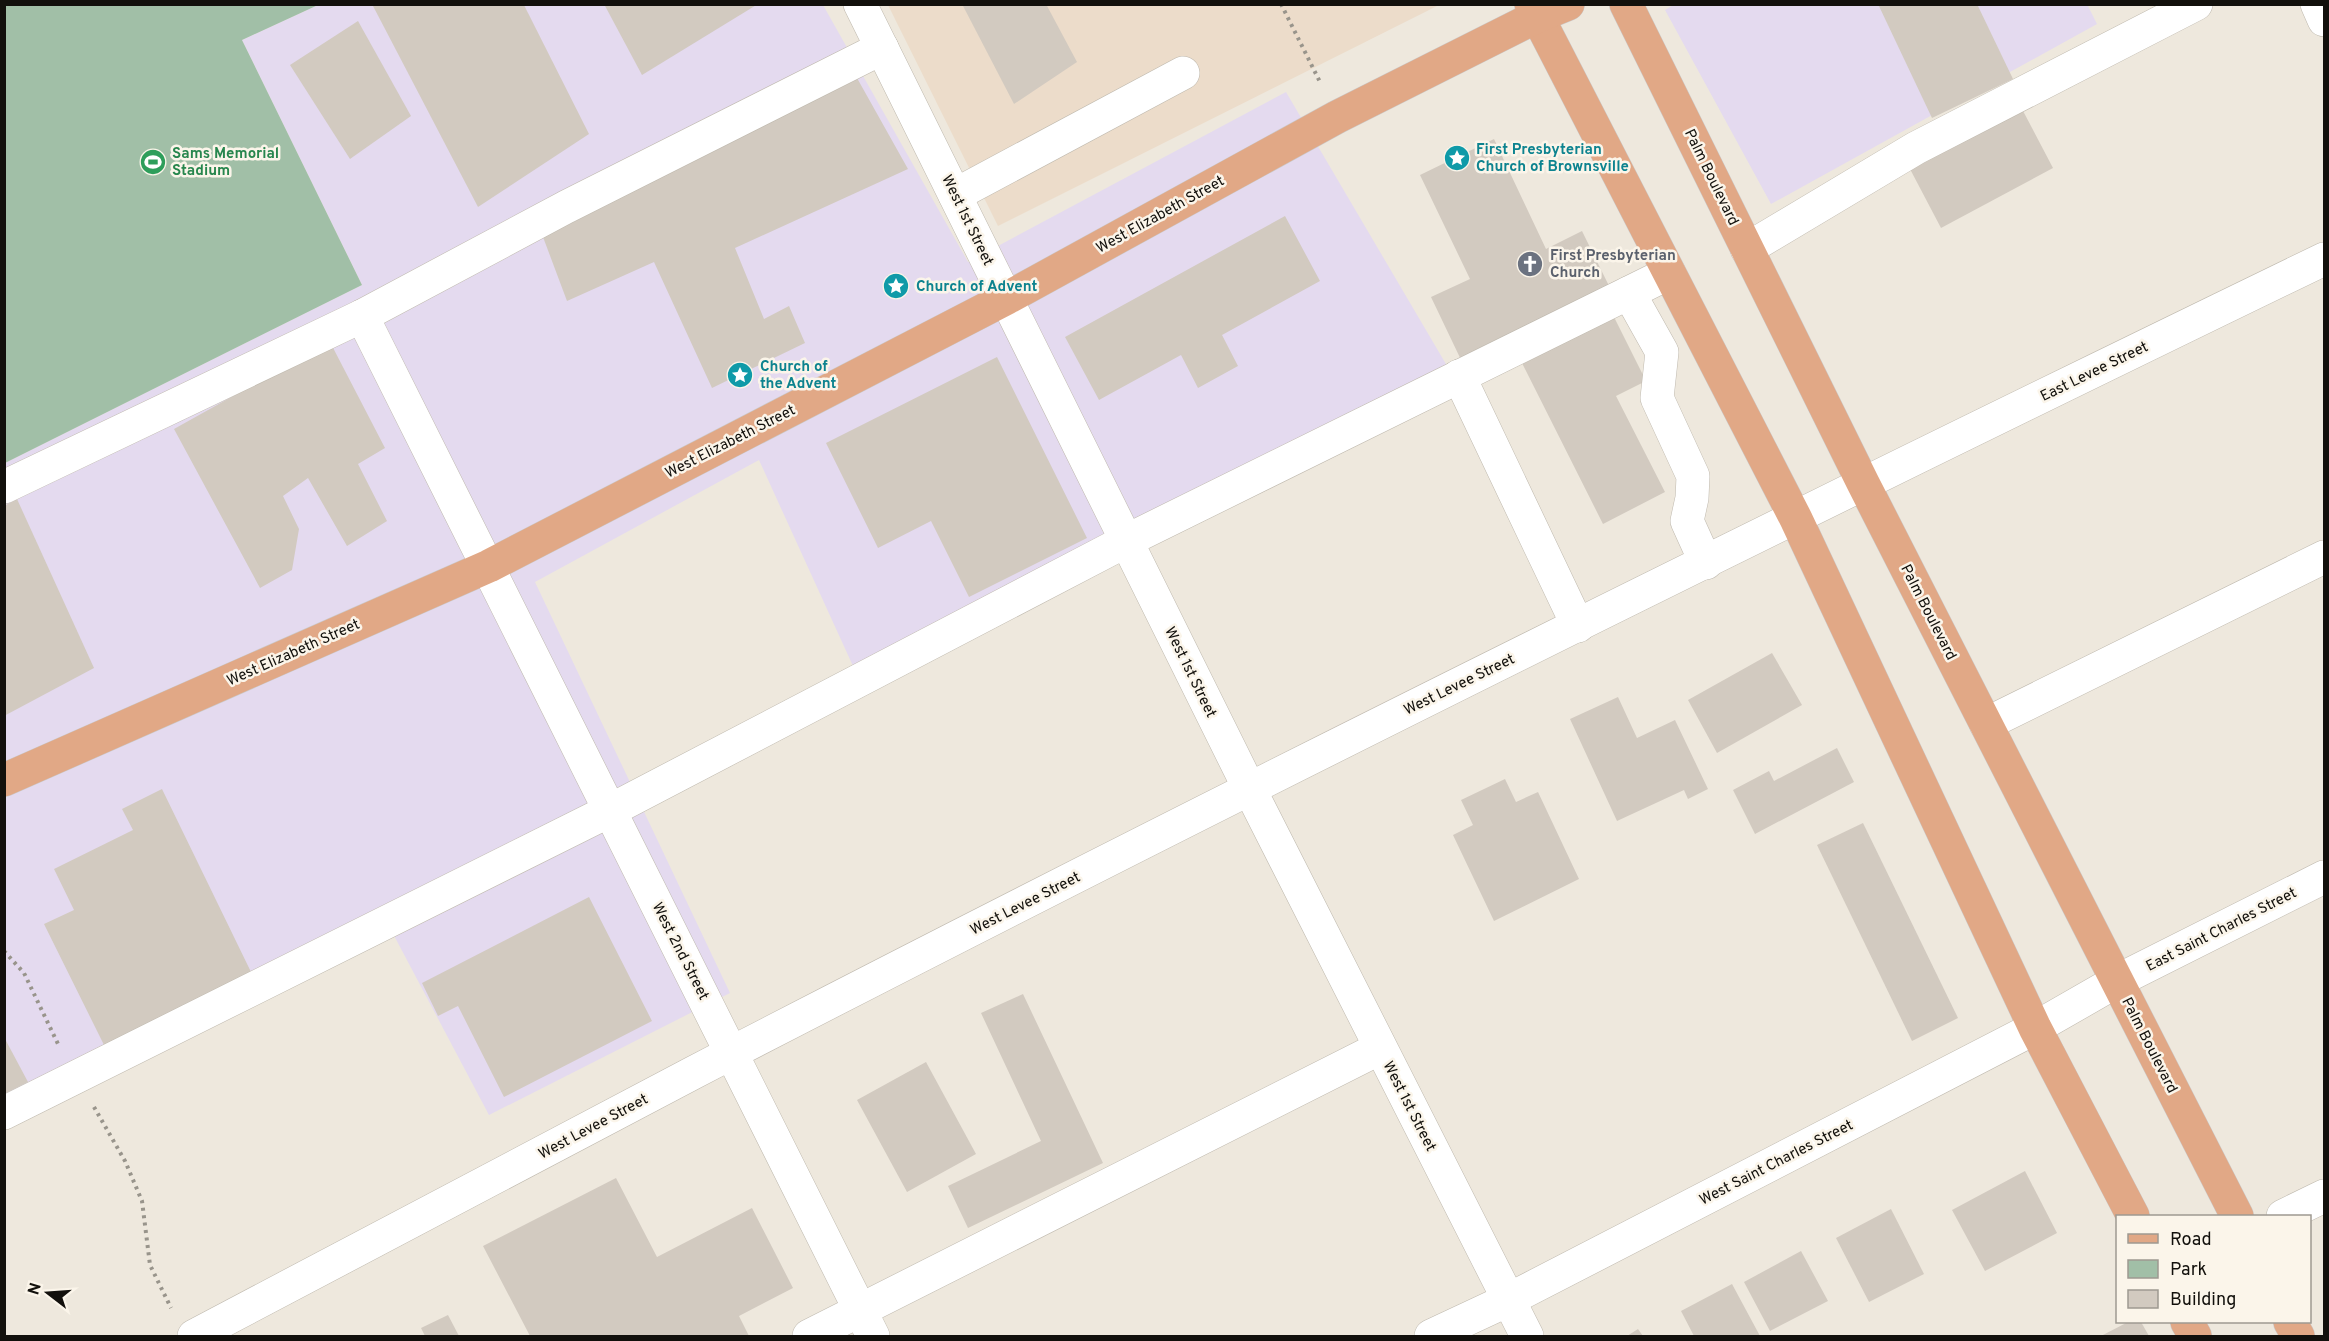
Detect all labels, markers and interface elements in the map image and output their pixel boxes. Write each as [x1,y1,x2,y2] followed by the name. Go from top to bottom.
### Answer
[1679,126,1742,229] street label: Palm Boulevard
[1476,141,1629,177] place label: First Presbyterian Church of Brownsville
[1442,143,1472,173] place icon: First Presbyterian Church of Brownsville
[172,145,279,181] place label: Sams Memorial Stadium
[138,147,168,177] sports icon: Sams Memorial Stadium
[936,172,997,269] street label: West 1st Street
[1093,172,1228,258] street label: West Elizabeth Street
[1550,247,1676,283] place label: First Presbyterian Church
[1515,249,1545,279] church icon: First Presbyterian Church
[881,271,911,301] place icon: Church of Advent
[916,278,1037,297] place label: Church of Advent
[2038,338,2152,407] street label: East Levee Street
[760,358,837,394] place label: Church of the Advent
[725,360,755,390] place icon: Church of the Advent
[662,401,799,483] street label: West Elizabeth Street
[1895,562,1960,664] street label: Palm Boulevard
[224,615,363,691] street label: West Elizabeth Street
[1159,624,1220,721] street label: West 1st Street
[1401,650,1518,720] street label: West Levee Street
[967,868,1084,940] street label: West Levee Street
[2143,884,2300,977] street label: East Saint Charles Street
[647,900,713,1004] street label: West 2nd Street
[2116,995,2181,1097] street label: Palm Boulevard
[1378,1058,1440,1155] street label: West 1st Street
[536,1090,652,1164] street label: West Levee Street
[1697,1116,1857,1210] street label: West Saint Charles Street
[2116,1215,2311,1323] legend
[2170,1229,2212,1252] text: Road
[2170,1259,2207,1282] text: Park
[18,1263,78,1323] north arrow
[24,1281,47,1298] text: N
[2170,1289,2236,1312] text: Building

